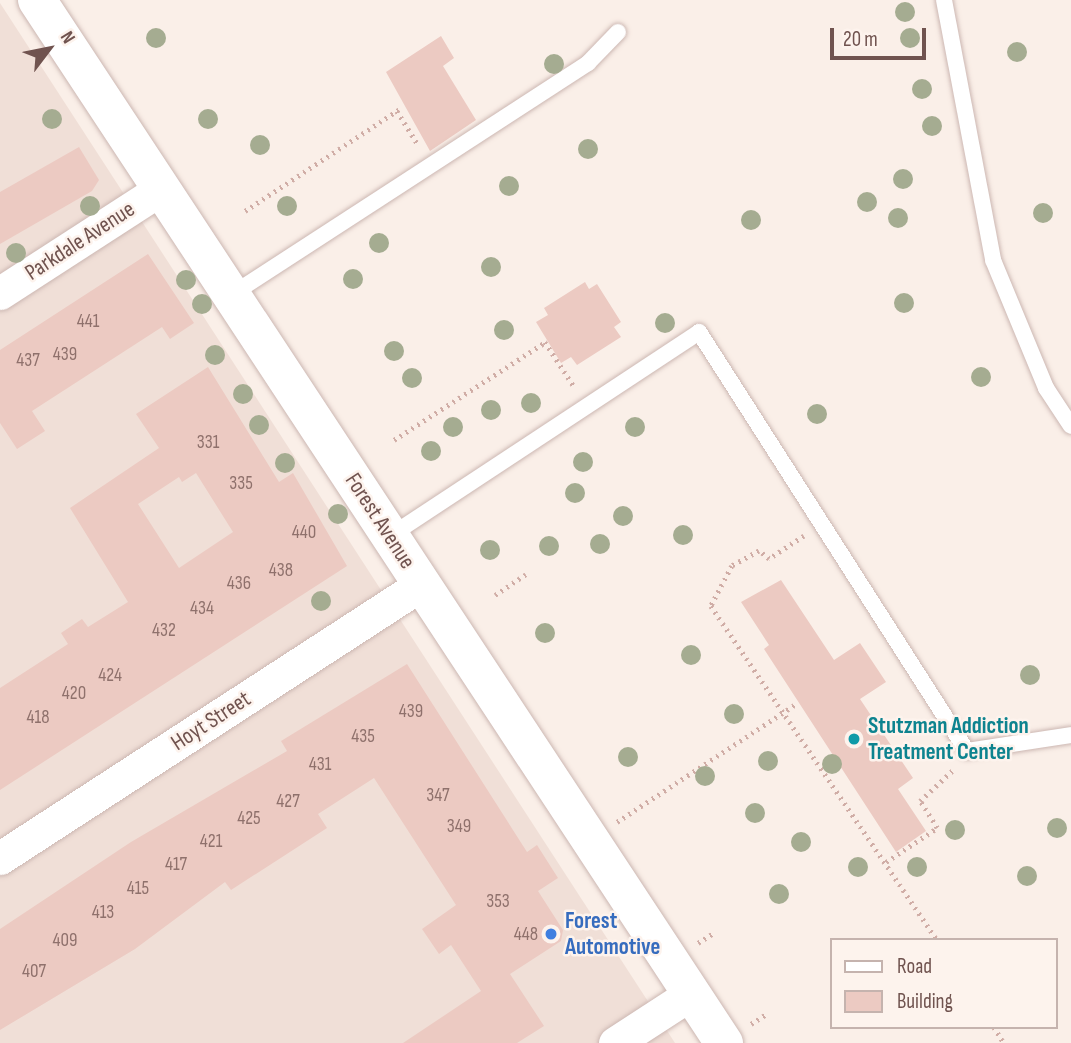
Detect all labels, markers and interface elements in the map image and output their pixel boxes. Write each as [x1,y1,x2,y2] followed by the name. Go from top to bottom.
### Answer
[14,14,84,84] north arrow
[833,14,929,58] scale bar
[55,27,80,48] text: N
[843,27,878,52] text: 20 m
[20,195,140,287] street label: Parkdale Avenue
[77,311,99,333] house number: 441
[53,344,77,366] house number: 439
[16,350,40,372] house number: 437
[197,432,219,454] house number: 331
[339,468,421,574] street label: Forest Avenue
[229,473,253,495] house number: 335
[292,522,316,544] house number: 440
[269,560,293,582] house number: 438
[227,573,251,595] house number: 436
[190,598,214,620] house number: 434
[152,620,176,642] house number: 432
[98,665,122,687] house number: 424
[62,683,86,705] house number: 420
[166,685,256,757] street label: Hoyt Street
[399,701,423,723] house number: 439
[27,707,49,729] house number: 418
[868,712,1029,766] place label: Stutzman Addiction Treatment Center
[351,726,375,748] house number: 435
[846,731,862,747] marker: Stutzman Addiction Treatment Center
[309,754,331,776] house number: 431
[426,785,450,807] house number: 347
[276,791,300,813] house number: 427
[237,808,261,830] house number: 425
[447,816,471,838] house number: 349
[200,831,222,853] house number: 421
[165,854,187,876] house number: 417
[127,878,149,900] house number: 415
[486,891,510,913] house number: 353
[92,902,114,924] house number: 413
[565,907,660,961] place label: Forest Automotive
[514,924,538,946] house number: 448
[543,926,559,942] marker: Forest Automotive
[53,930,77,952] house number: 409
[830,938,1057,1029] legend
[897,954,932,979] text: Road
[22,961,46,983] house number: 407
[897,989,953,1014] text: Building

